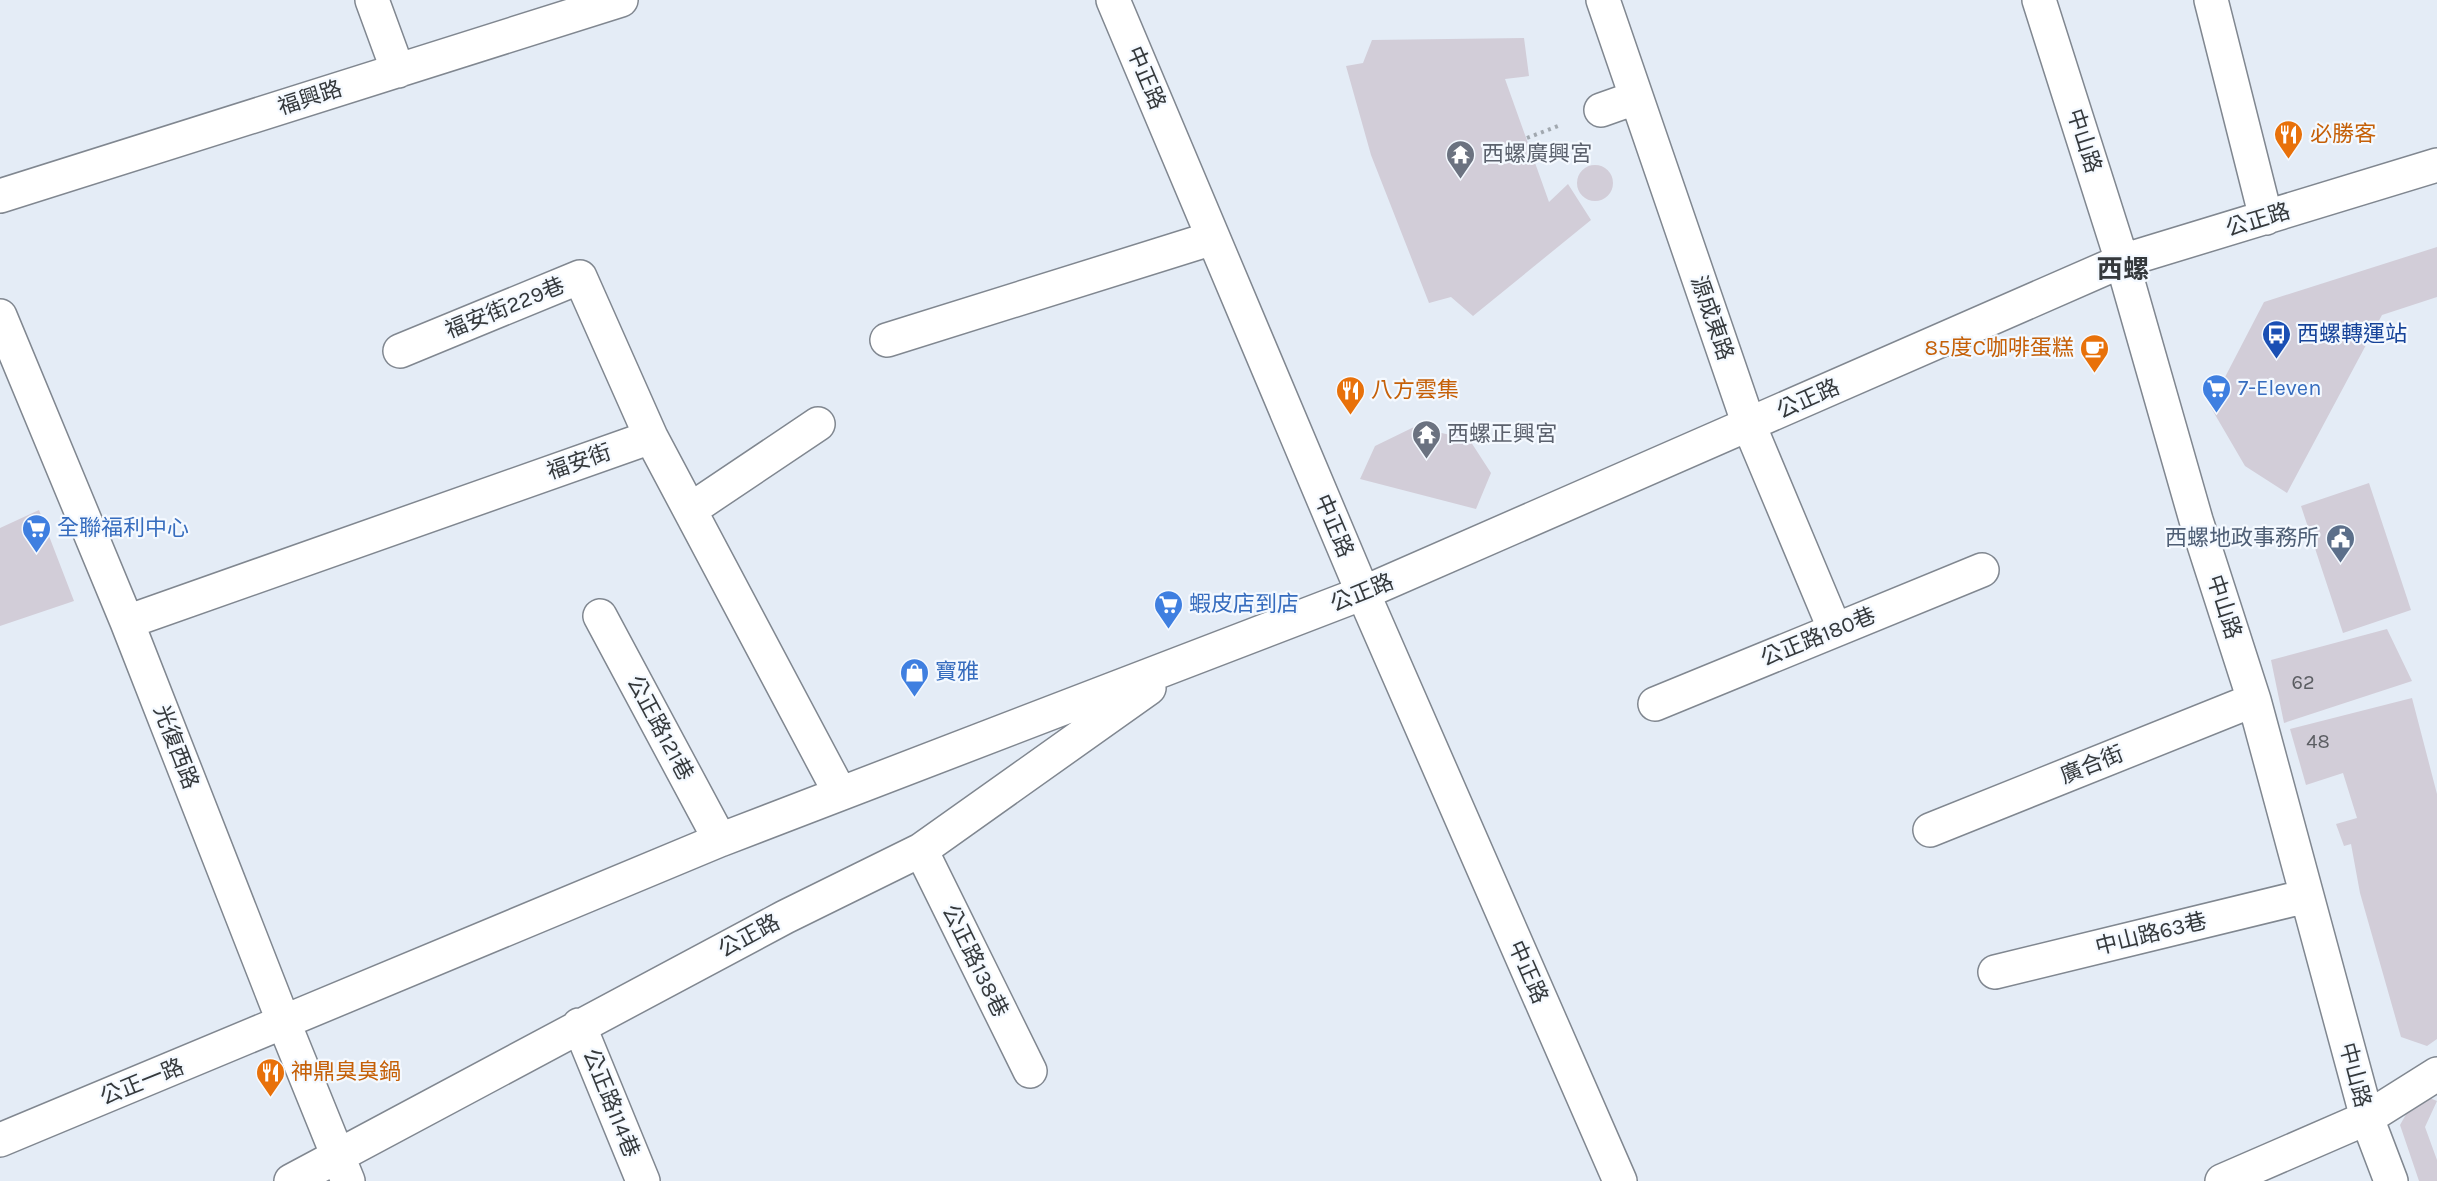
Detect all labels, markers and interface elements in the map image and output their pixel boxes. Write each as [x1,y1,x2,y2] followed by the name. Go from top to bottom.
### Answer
[1121,43,1171,113] street label: 中正路
[275,75,345,121] street label: 福興路
[2061,106,2107,176] street label: 中山路
[2273,118,2305,160] restaurant icon: 必勝客
[2310,121,2376,147] place label: 必勝客
[1445,138,1477,180] temple icon: 西螺廣興宮
[1482,141,1592,167] place label: 西螺廣興宮
[2223,198,2293,242] street label: 公正路
[2097,254,2149,285] district label: 西螺
[442,272,568,344] street label: 福安街229巷
[1685,272,1739,364] street label: 源成東路
[2260,318,2292,360] bus stop icon: 西螺轉運站
[2297,321,2407,347] place label: 西螺轉運站
[2079,332,2111,374] cafe icon: 85度C咖啡蛋糕
[1925,335,2074,361] place label: 85度C咖啡蛋糕
[2201,372,2233,414] supermarket icon: 7-Eleven
[1334,374,1366,416] restaurant icon: 八方雲集
[1773,374,1843,424] street label: 公正路
[2238,375,2321,401] place label: 7-Eleven
[1371,377,1459,403] place label: 八方雲集
[1410,418,1442,460] temple icon: 西螺正興宮
[1447,421,1557,447] place label: 西螺正興宮
[544,439,614,485] street label: 福安街
[1309,491,1359,561] street label: 中正路
[20,512,52,554] supermarket icon: 全聯福利中心
[57,515,189,541] place label: 全聯福利中心
[2324,522,2356,564] public building icon: 西螺地政事務所
[2165,525,2319,551] place label: 西螺地政事務所
[1327,569,1397,617] street label: 公正路
[2201,572,2247,642] street label: 中山路
[1152,588,1184,630] supermarket icon: 蝦皮店到店
[1189,591,1299,617] place label: 蝦皮店到店
[1757,602,1879,672] street label: 公正路180巷
[898,656,930,698] shop icon: 寶雅
[935,659,979,685] place label: 寶雅
[621,671,699,785] street label: 公正路121巷
[2291,671,2315,694] house number: 62
[148,701,204,793] street label: 光復西路
[2306,730,2330,753] house number: 48
[2057,741,2127,789] street label: 廣合街
[937,901,1013,1021] street label: 公正路138巷
[2093,908,2209,960] street label: 中山路63巷
[714,909,784,963] street label: 公正路
[1503,937,1553,1007] street label: 中正路
[2334,1040,2376,1110] street label: 中山路
[577,1045,645,1161] street label: 公正路114巷
[96,1053,188,1111] street label: 公正一路
[254,1056,286,1098] restaurant icon: 神鼎臭臭鍋
[291,1059,401,1085] place label: 神鼎臭臭鍋

